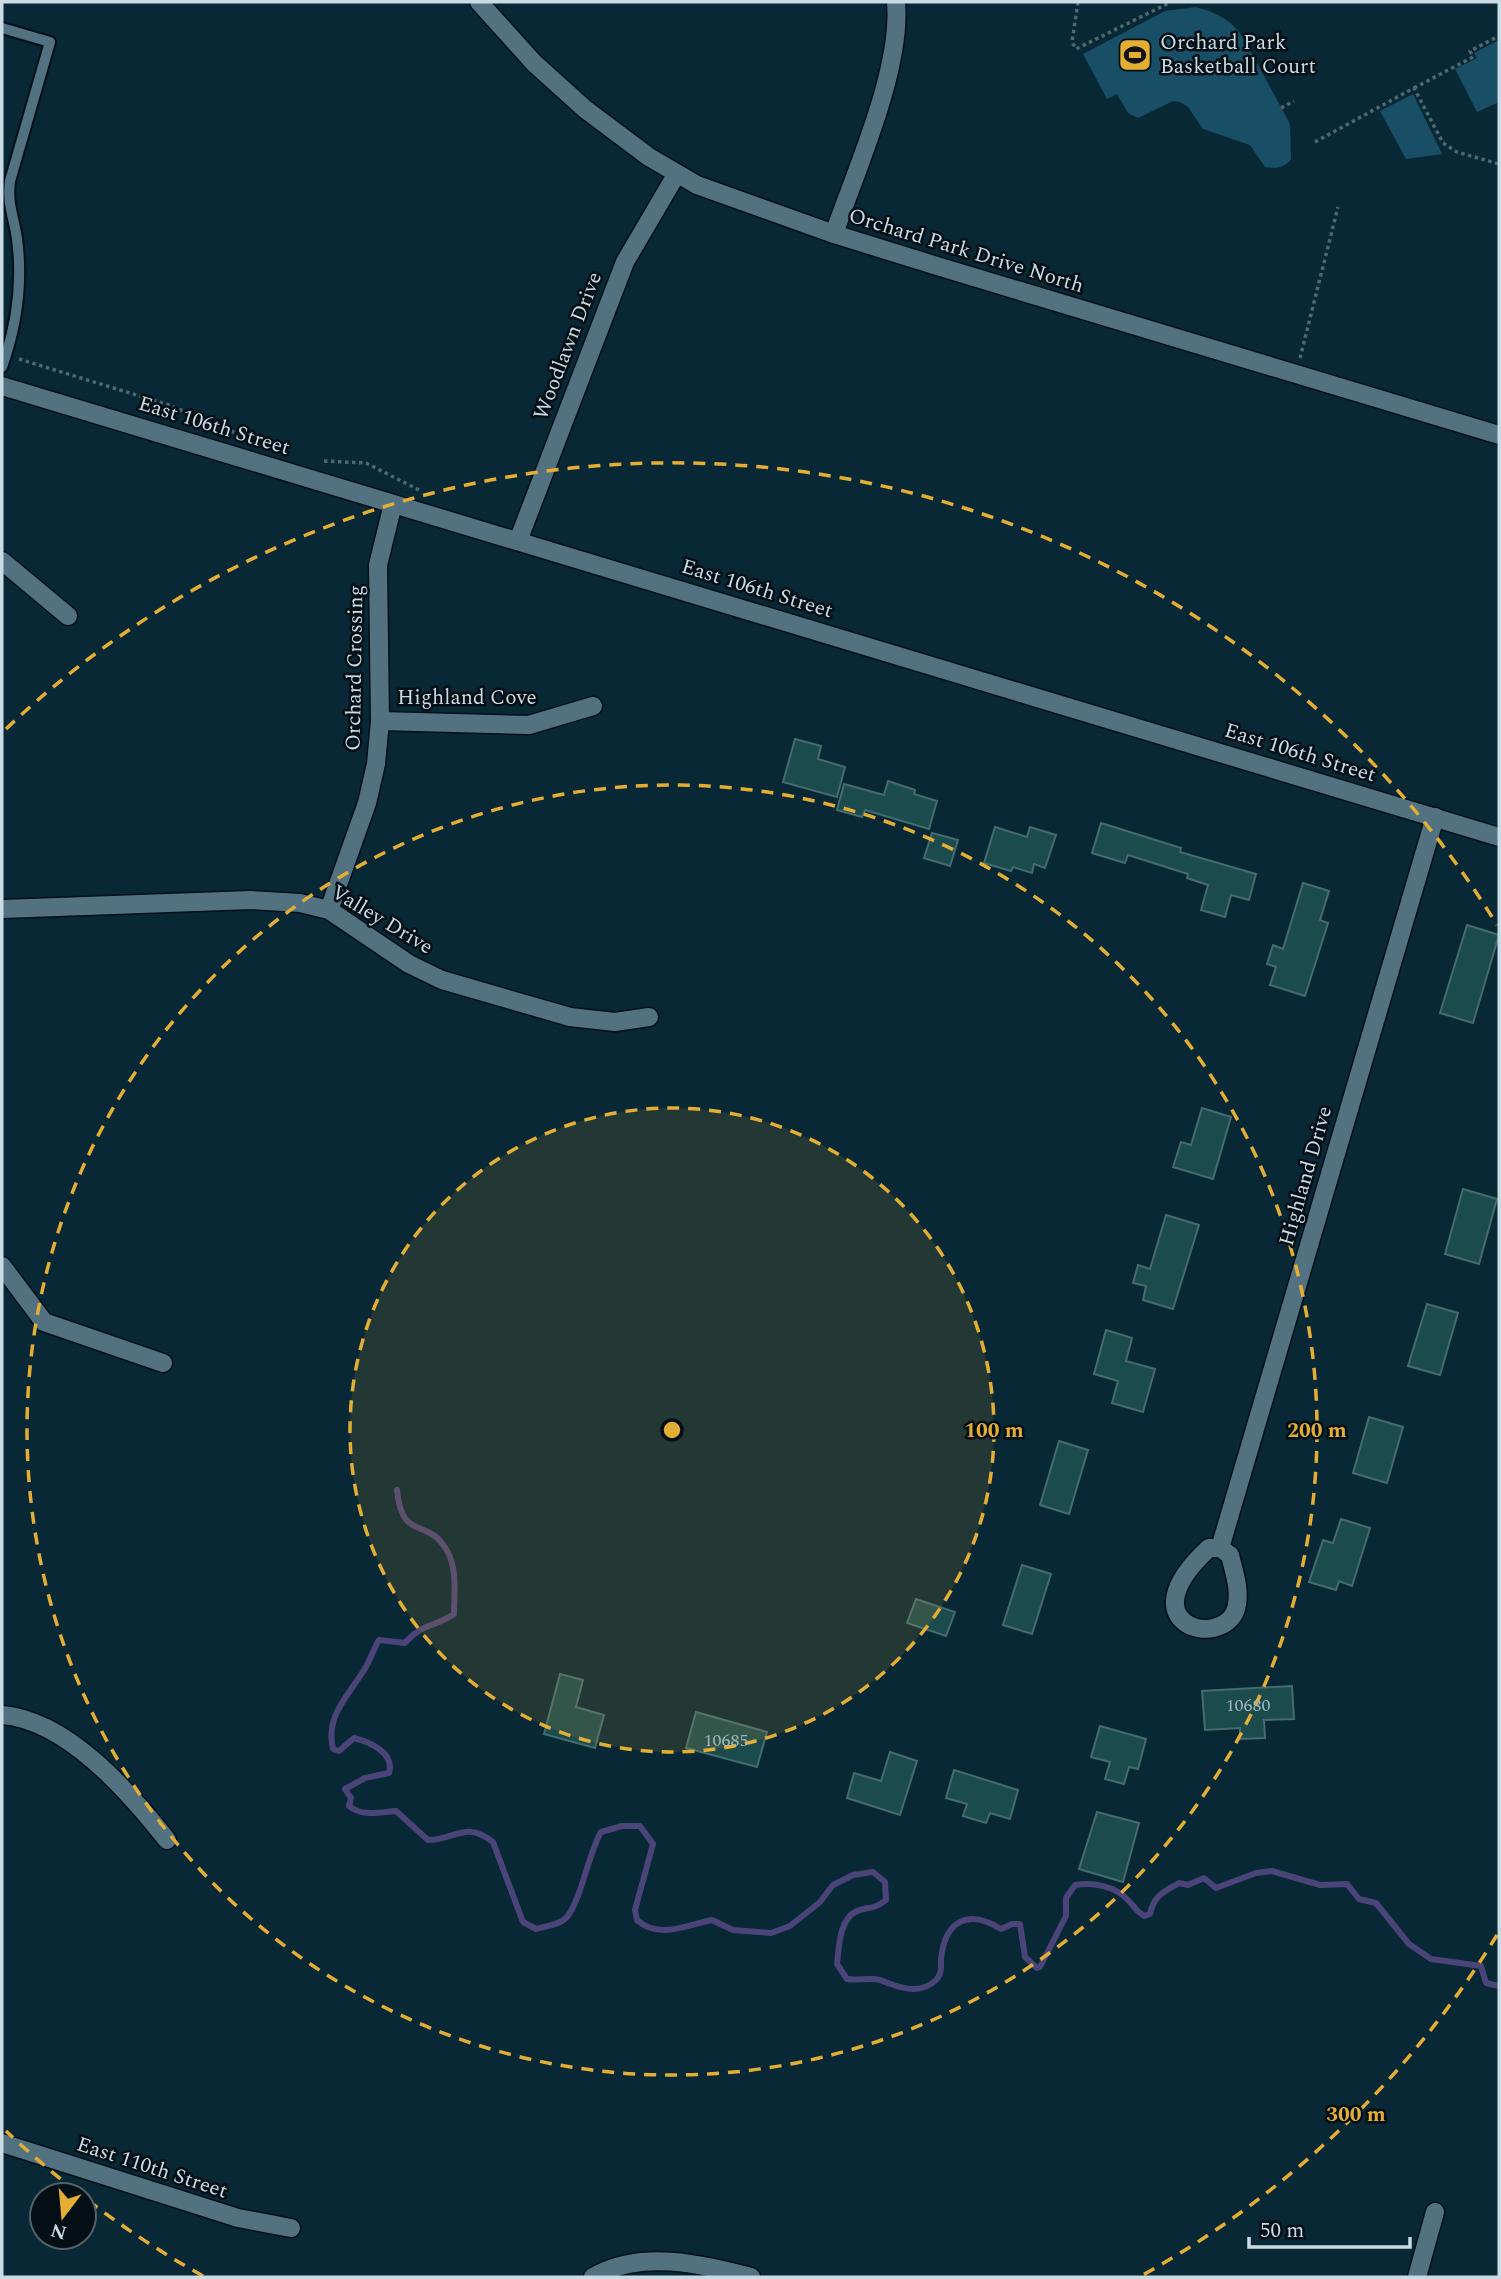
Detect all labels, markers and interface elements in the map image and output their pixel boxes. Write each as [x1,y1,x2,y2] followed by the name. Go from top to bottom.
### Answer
[1160,27,1316,83] place label: Orchard Park Basketball Court
[1116,36,1154,74] sports icon: Orchard Park Basketball Court
[844,200,1088,302] street label: Orchard Park Drive North
[525,267,611,425] street label: Woodlawn Drive
[134,388,294,464] street label: East 106th Street
[677,551,837,627] street label: East 106th Street
[338,585,372,751] street label: Orchard Crossing
[397,682,537,714] street label: Highland Cove
[1220,715,1380,791] street label: East 106th Street
[325,877,439,963] street label: Valley Drive
[1271,1102,1341,1250] street label: Highland Drive
[964,1415,1024,1447] text: 100 m
[1287,1415,1347,1447] text: 200 m
[660,1418,684,1442] centre of rings
[1226,1692,1271,1719] house number: 10680
[704,1727,749,1754] house number: 10685
[1326,2099,1386,2131] text: 300 m
[72,2129,232,2207] street label: East 110th Street
[28,2181,98,2251] north arrow
[1249,2206,1410,2250] scale bar
[47,2215,70,2247] text: N
[1260,2215,1304,2247] text: 50 m

